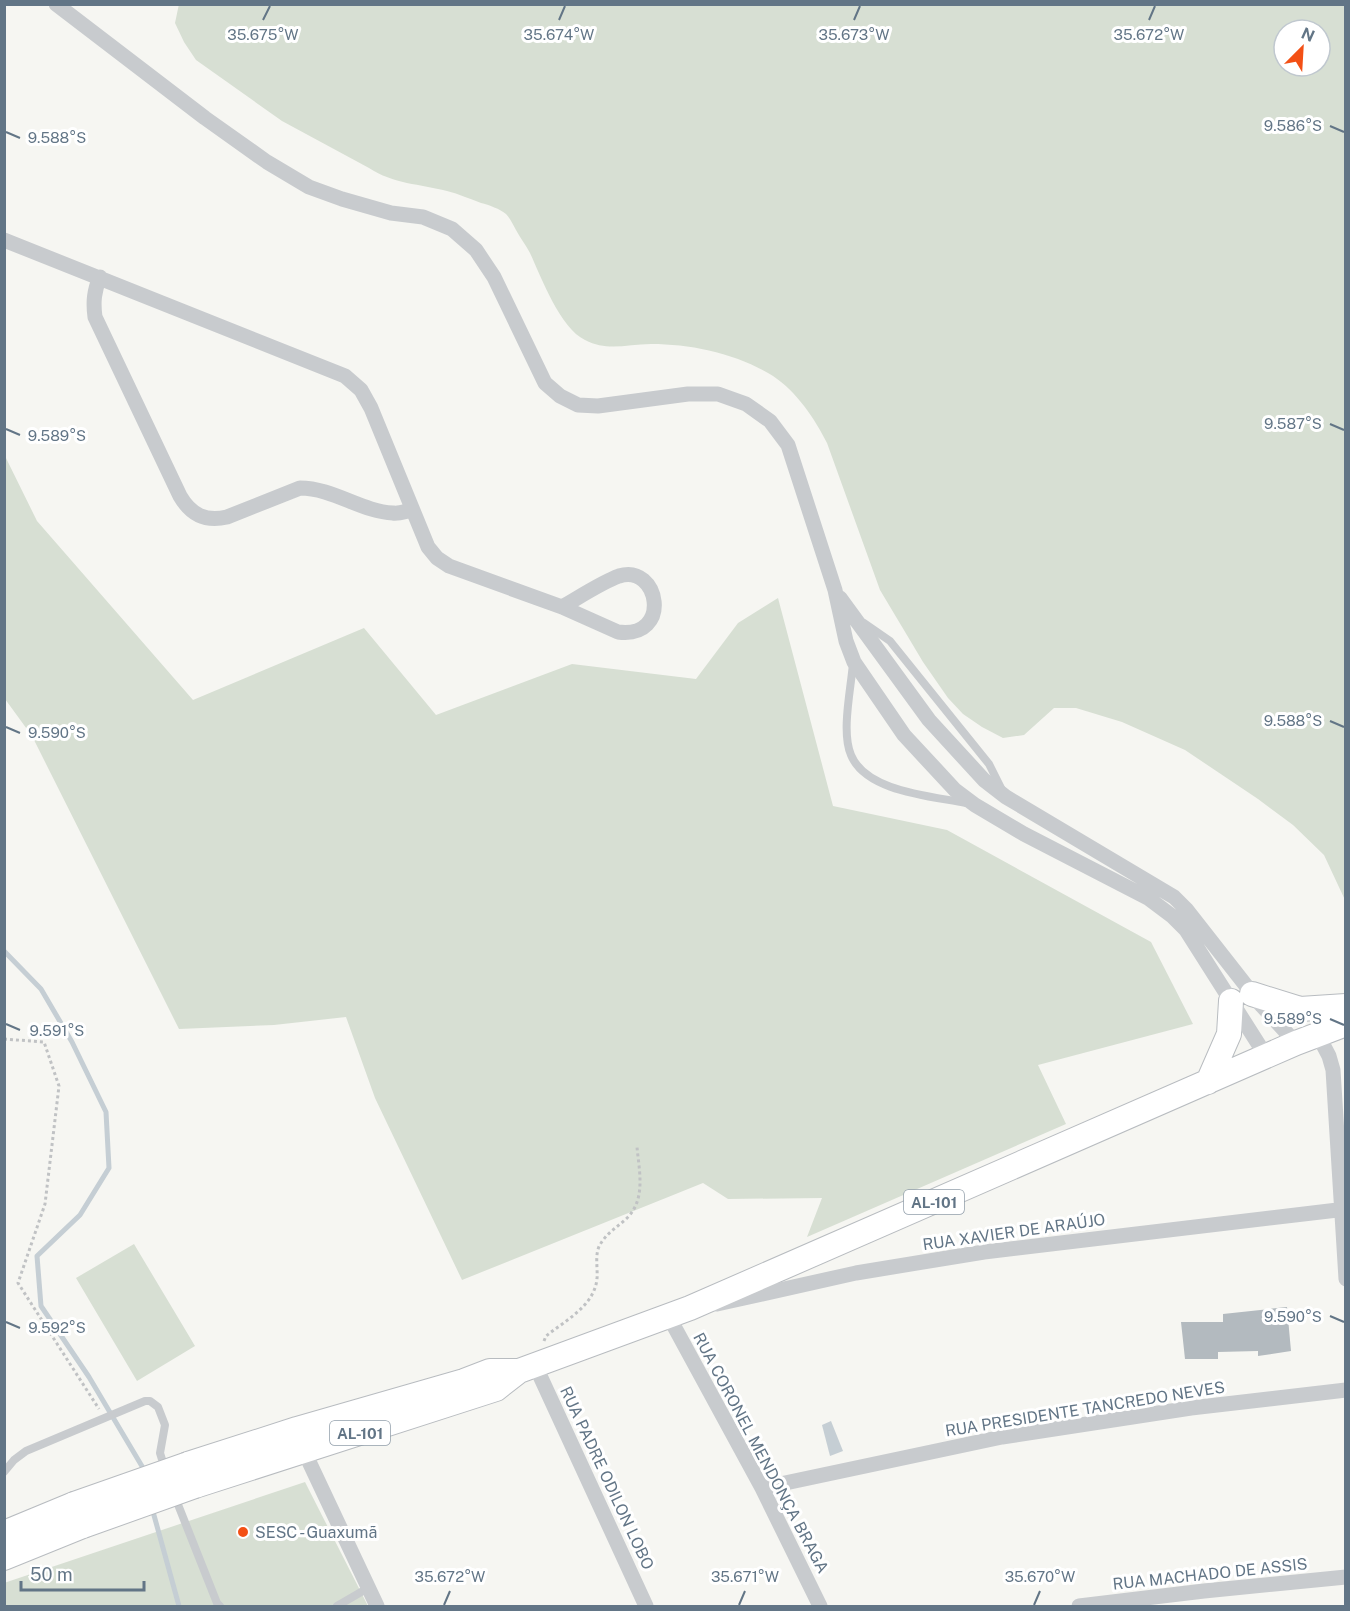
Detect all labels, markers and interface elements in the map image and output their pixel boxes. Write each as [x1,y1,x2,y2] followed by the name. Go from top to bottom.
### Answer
[1272,18,1332,78] north arrow
[1298,24,1317,46] text: N
[227,26,299,43] text: 35.675°W
[524,26,594,43] text: 35.674°W
[819,26,889,43] text: 35.673°W
[1114,26,1184,43] text: 35.672°W
[1264,117,1322,134] text: 9.586°S
[28,129,86,146] text: 9.588°S
[1264,415,1322,432] text: 9.587°S
[28,427,86,444] text: 9.589°S
[1264,712,1322,729] text: 9.588°S
[28,724,86,741] text: 9.590°S
[1264,1010,1322,1027] text: 9.589°S
[30,1022,84,1039] text: 9.591°S
[904,1190,964,1214] road number: AL-101
[921,1209,1106,1254] street label: RUA XAVIER DE ARAÚJO
[1264,1308,1322,1325] text: 9.590°S
[28,1319,86,1336] text: 9.592°S
[689,1329,833,1577] street label: RUA CORONEL MENDONÇA BRAGA
[944,1378,1226,1440] street label: RUA PRESIDENTE TANCREDO NEVES
[556,1383,658,1573] street label: RUA PADRE ODILON LOBO
[330,1421,390,1445] road number: AL-101
[255,1523,377,1542] place label: SESC - Guaxumã
[236,1525,250,1539] marker: SESC - Guaxumã
[21,1554,144,1592] scale bar
[1112,1554,1308,1594] street label: RUA MACHADO DE ASSIS
[30,1564,73,1585] text: 50 m
[415,1568,485,1585] text: 35.672°W
[711,1568,779,1585] text: 35.671°W
[1005,1568,1075,1585] text: 35.670°W

